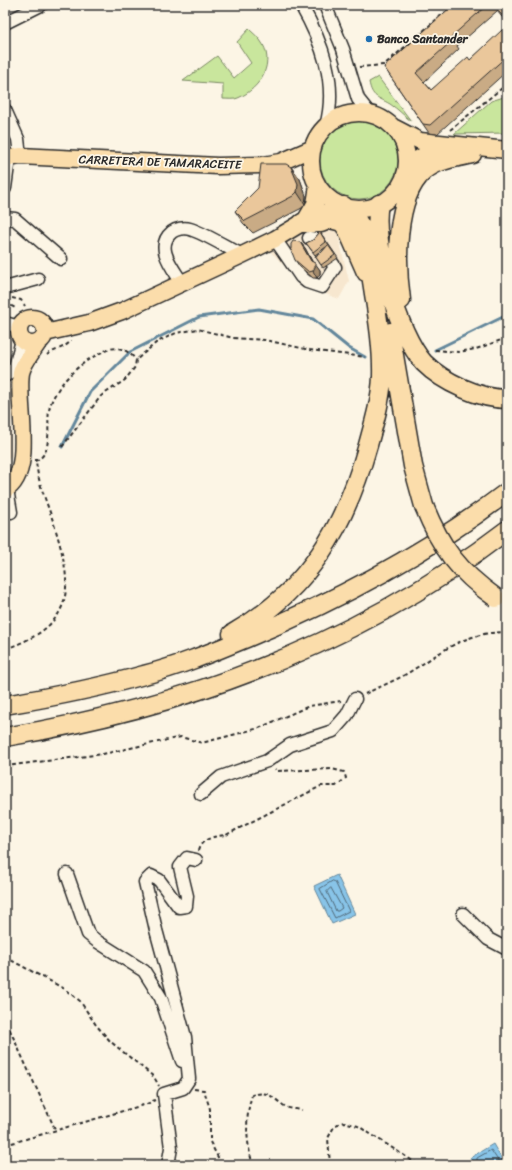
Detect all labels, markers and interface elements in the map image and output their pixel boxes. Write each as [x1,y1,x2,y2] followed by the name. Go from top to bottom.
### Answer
[377,28,469,50] place label: Banco Santander
[364,34,374,44] marker: Banco Santander
[78,148,243,176] street label: CARRETERA DE TAMARACEITE

